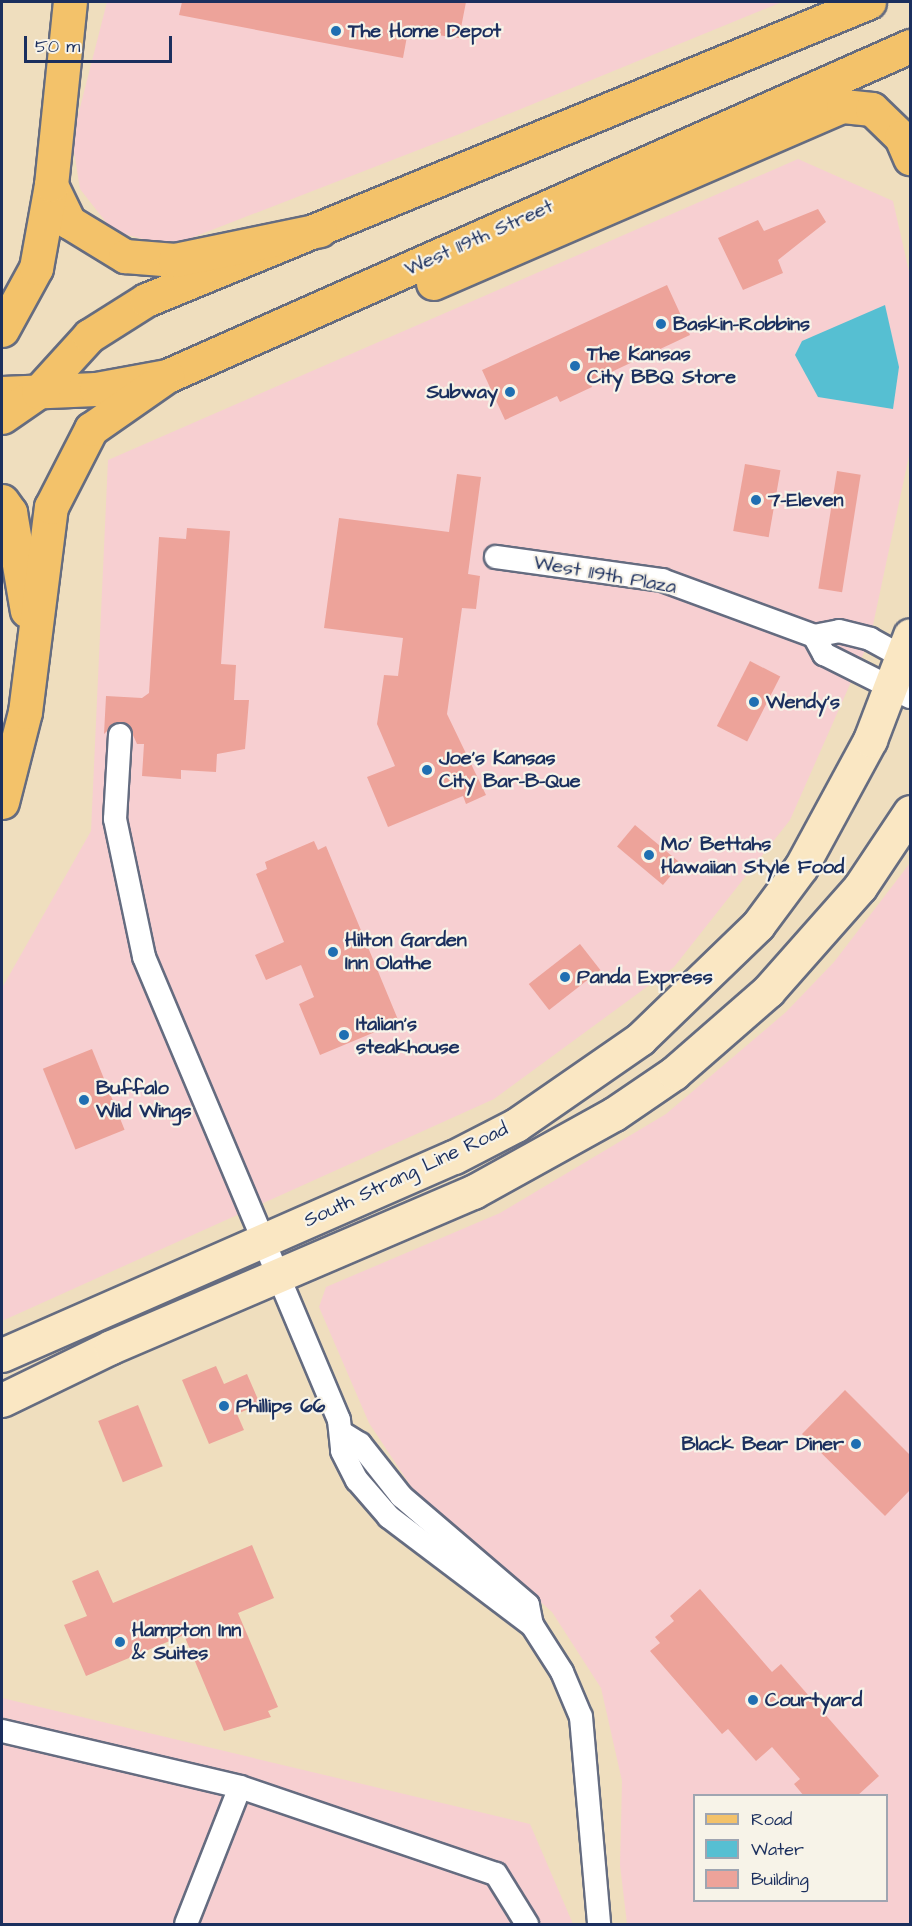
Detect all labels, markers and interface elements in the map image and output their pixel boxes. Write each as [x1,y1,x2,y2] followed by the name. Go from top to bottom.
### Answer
[348,19,501,43] place label: The Home Depot
[27,24,176,62] scale bar
[329,24,343,38] marker: The Home Depot
[35,34,80,59] text: 50 m
[401,195,557,281] street label: West 119th Street
[673,312,810,336] place label: Baskin-Robbins
[654,317,668,331] marker: Baskin-Robbins
[587,342,736,389] place label: The Kansas City BBQ Store
[568,359,582,373] marker: The Kansas City BBQ Store
[426,380,498,404] place label: Subway
[503,385,517,399] marker: Subway
[768,488,844,512] place label: 7-Eleven
[749,493,763,507] marker: 7-Eleven
[532,551,678,599] street label: West 119th Plaza
[766,690,840,714] place label: Wendy's
[747,695,761,709] marker: Wendy's
[439,746,581,793] place label: Joe's Kansas City Bar-B-Que
[420,763,434,777] marker: Joe's Kansas City Bar-B-Que
[661,832,844,879] place label: Mo' Bettahs Hawaiian Style Food
[642,848,656,862] marker: Mo' Bettahs Hawaiian Style Food
[345,928,467,975] place label: Hilton Garden Inn Olathe
[326,945,340,959] marker: Hilton Garden Inn Olathe
[577,965,713,989] place label: Panda Express
[558,970,572,984] marker: Panda Express
[356,1012,460,1059] place label: Italian's steakhouse
[337,1028,351,1042] marker: Italian's steakhouse
[96,1076,191,1123] place label: Buffalo Wild Wings
[77,1093,91,1107] marker: Buffalo Wild Wings
[300,1117,512,1233] street label: South Strang Line Road
[236,1394,325,1418] place label: Phillips 66
[217,1399,231,1413] marker: Phillips 66
[681,1432,844,1456] place label: Black Bear Diner
[849,1437,863,1451] marker: Black Bear Diner
[132,1618,241,1665] place label: Hampton Inn & Suites
[113,1635,127,1649] marker: Hampton Inn & Suites
[765,1688,862,1712] place label: Courtyard
[746,1693,760,1707] marker: Courtyard
[693,1794,888,1902] legend
[751,1807,792,1832] text: Road
[751,1837,804,1862] text: Water
[751,1867,809,1892] text: Building

